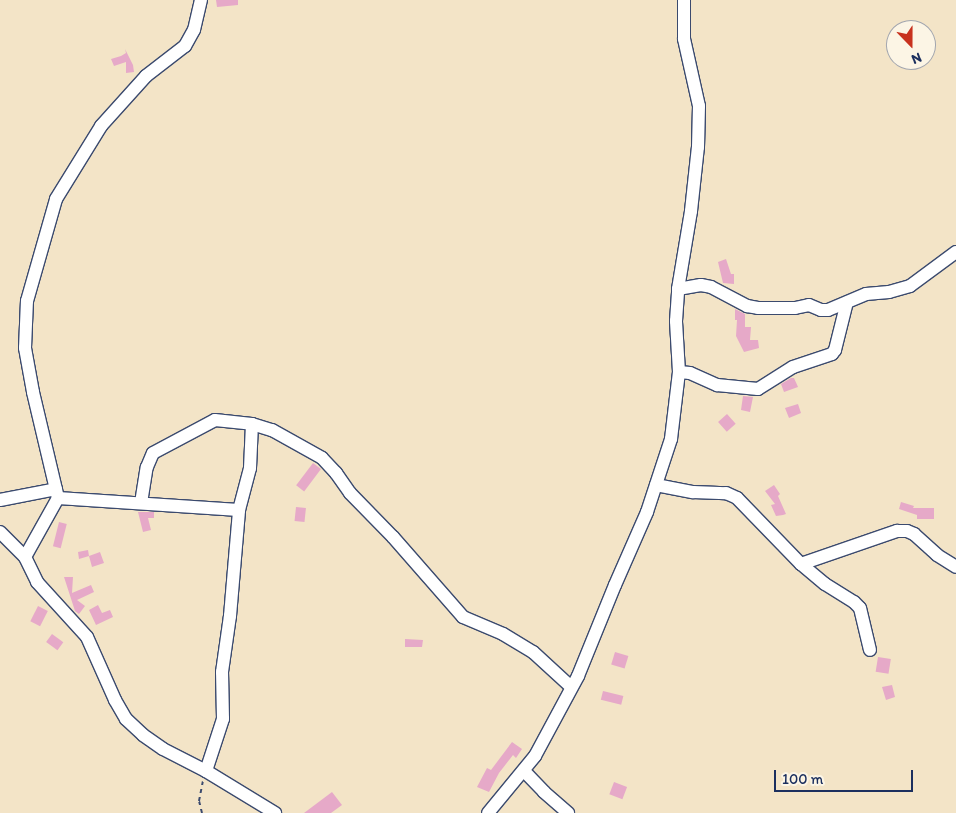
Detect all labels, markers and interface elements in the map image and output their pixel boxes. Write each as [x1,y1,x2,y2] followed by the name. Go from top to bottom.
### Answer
[886,20,936,70] north arrow
[909,49,924,68] text: N
[776,760,915,792] scale bar
[782,770,823,788] text: 100 m

